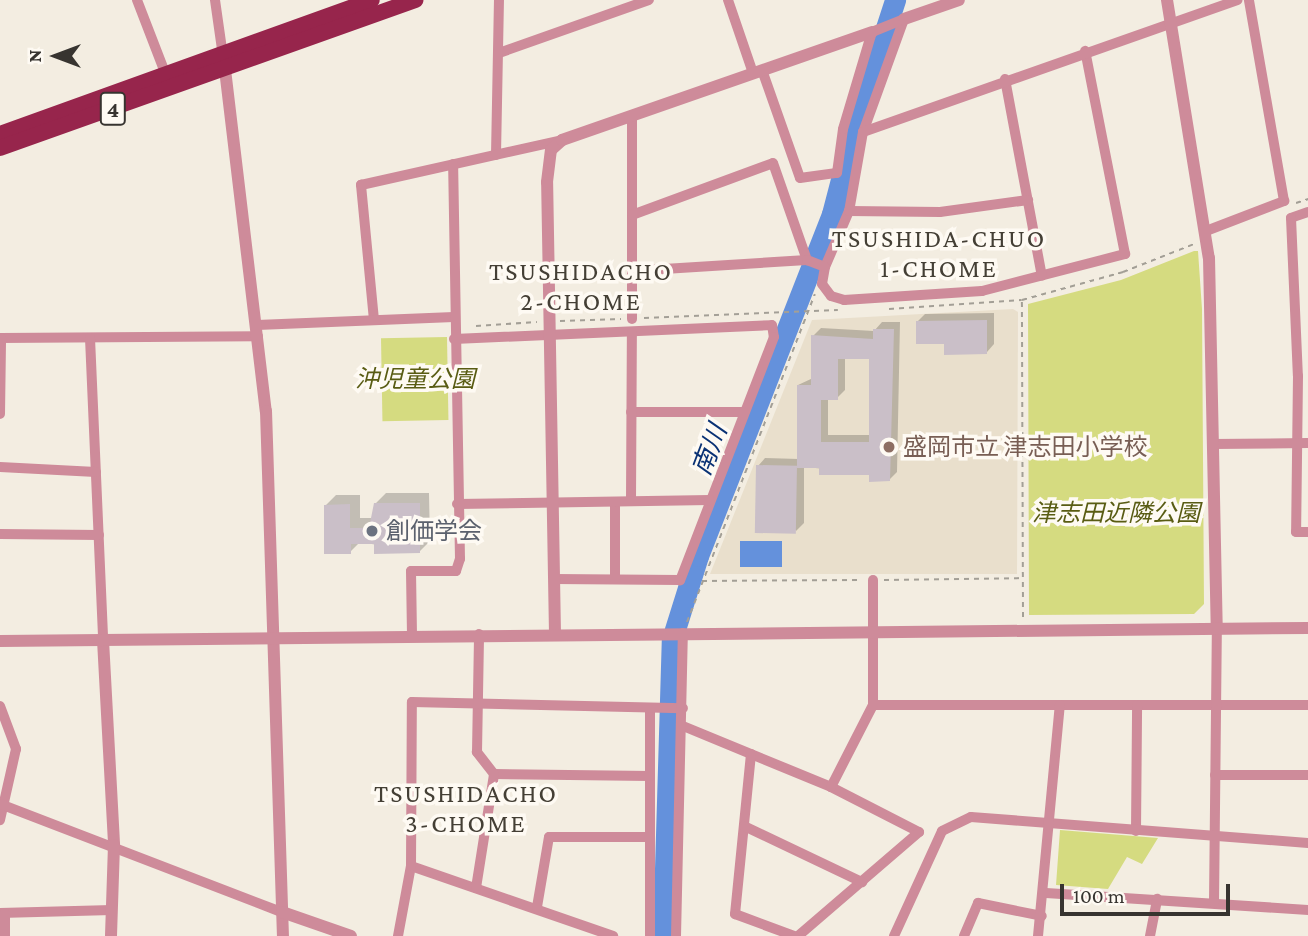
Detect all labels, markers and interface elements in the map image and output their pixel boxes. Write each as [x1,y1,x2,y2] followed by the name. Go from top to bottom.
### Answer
[21,21,91,91] north arrow
[24,50,45,62] text: N
[99,90,127,128] road number: 4
[833,223,1045,284] district label: TSUSHIDA-CHUO 1-CHOME
[490,256,672,318] district label: TSUSHIDACHO 2-CHOME
[355,365,475,393] park label: 沖児童公園
[686,420,734,480] water label: 南川
[903,433,1147,461] place label: 盛岡市立 津志田小学校
[881,439,897,455] marker: 盛岡市立 津志田小学校
[1032,499,1200,527] park label: 津志田近隣公園
[386,517,482,545] place label: 創価学会
[364,523,380,539] marker: 創価学会
[375,778,557,840] district label: TSUSHIDACHO 3-CHOME
[1063,870,1233,914] scale bar
[1073,884,1125,908] text: 100 m

